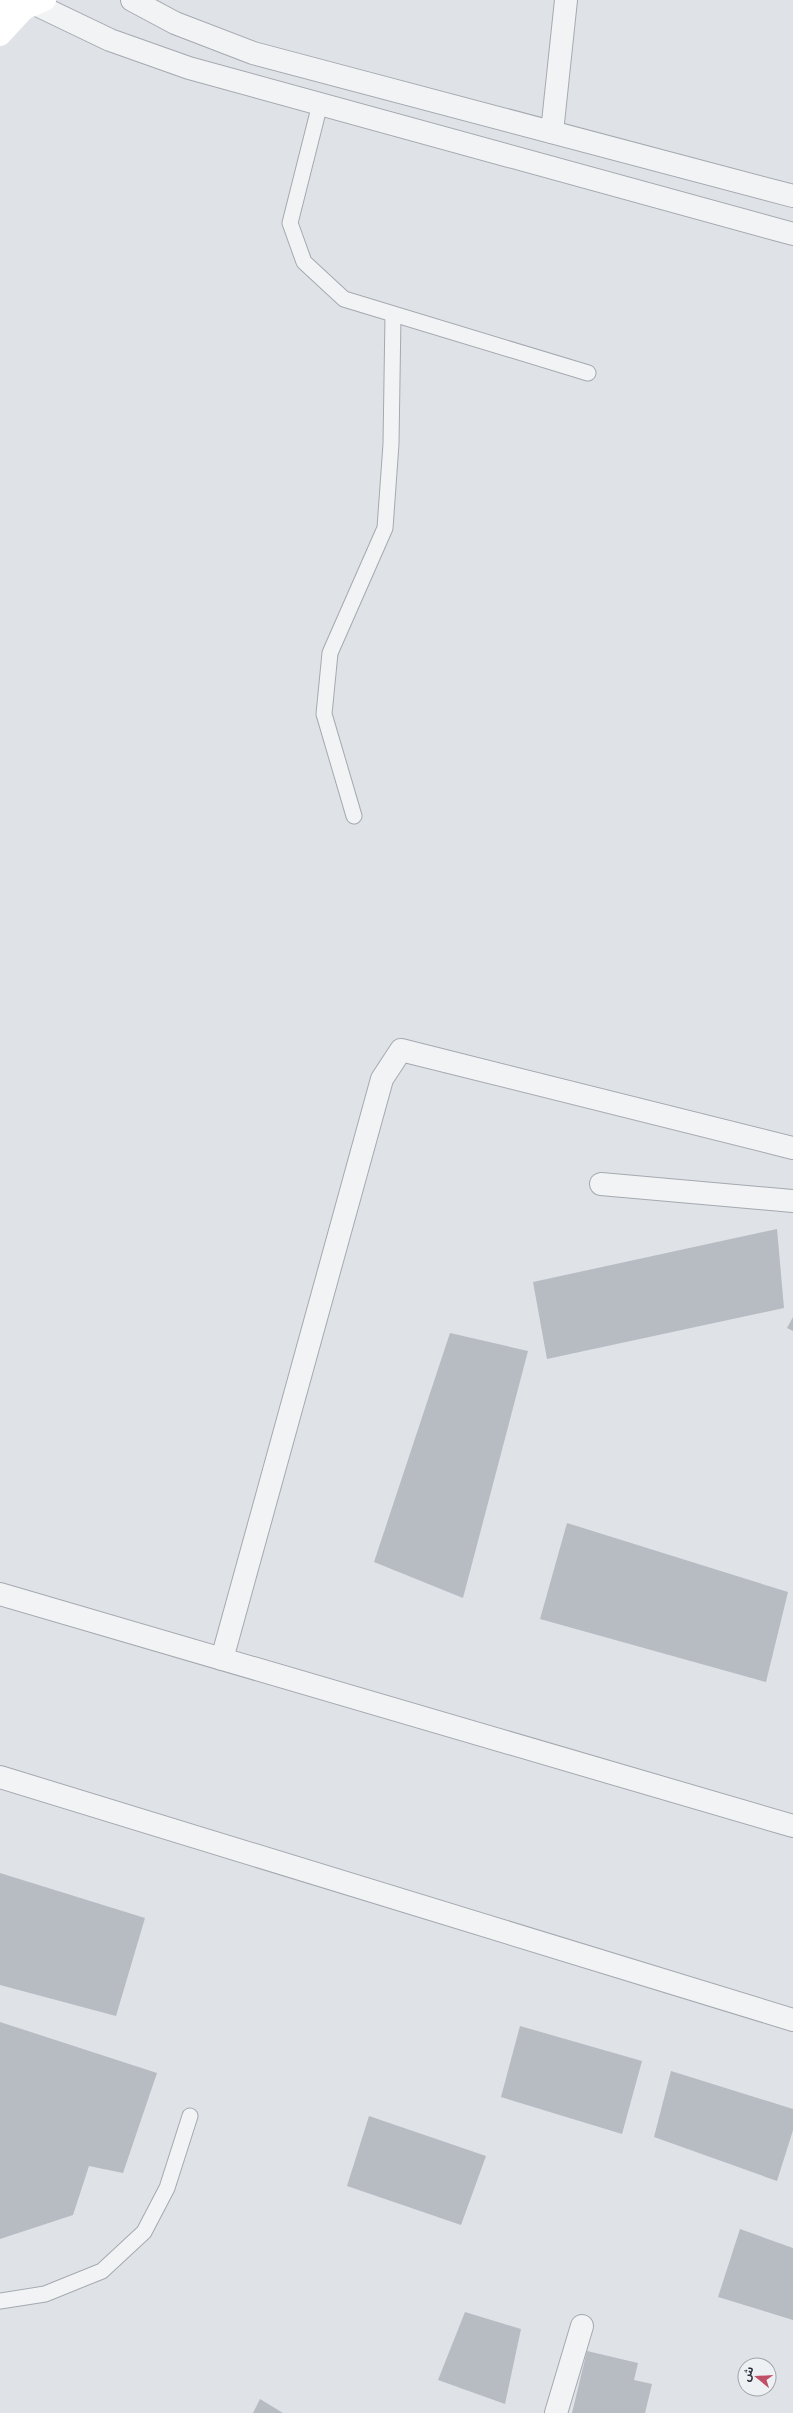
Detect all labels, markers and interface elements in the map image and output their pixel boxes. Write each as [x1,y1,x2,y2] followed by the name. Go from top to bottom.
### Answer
[737,2357,777,2397] north arrow
[739,2365,756,2383] text: ش

